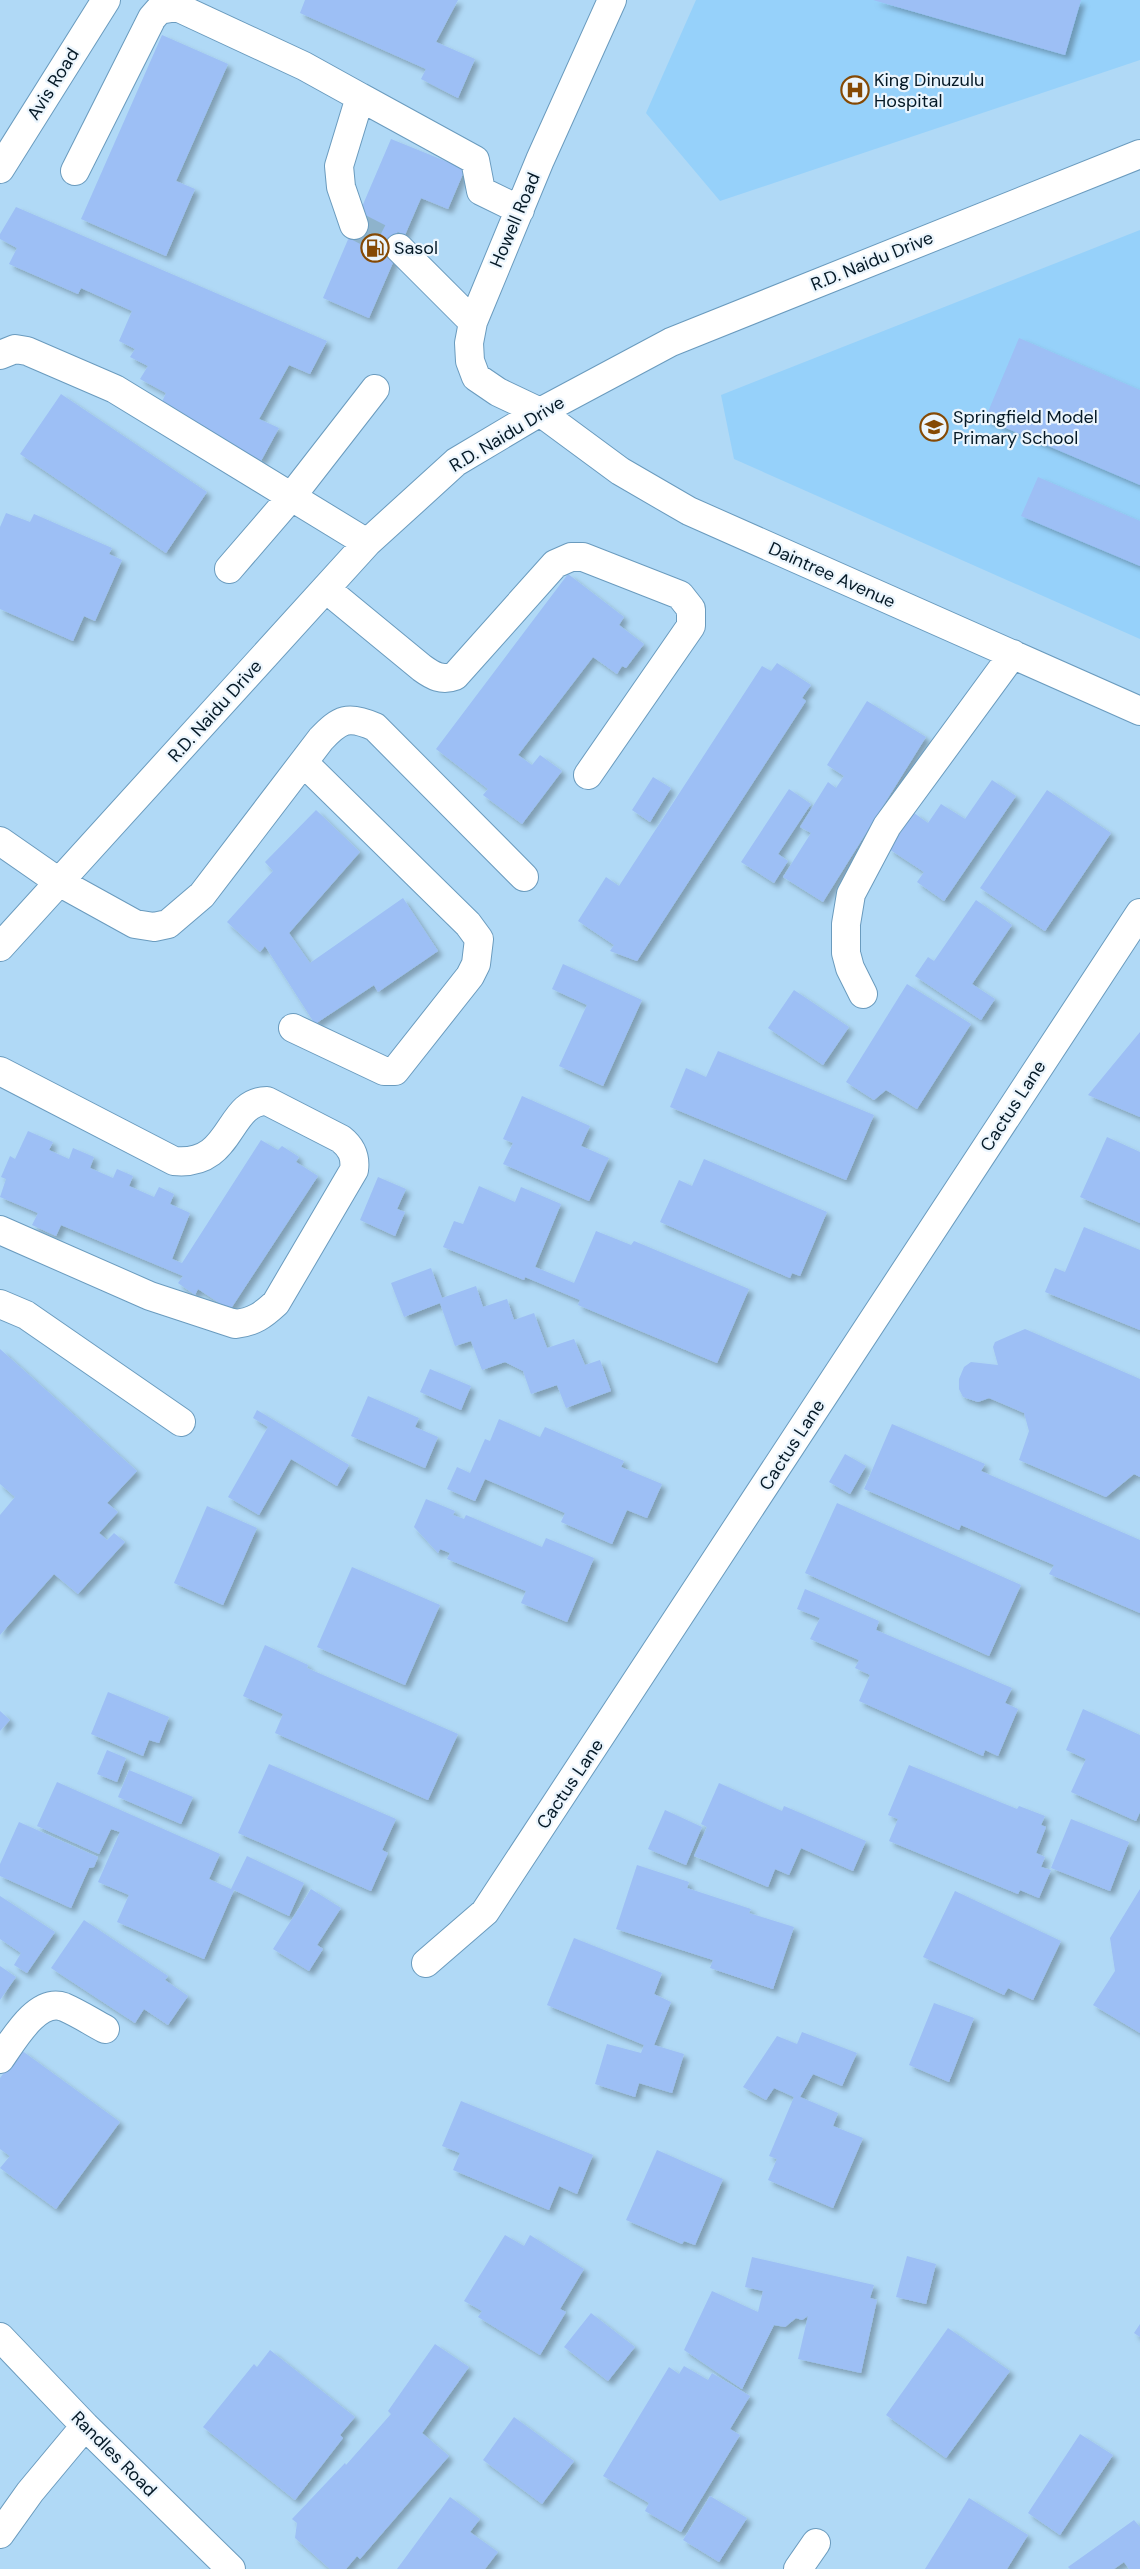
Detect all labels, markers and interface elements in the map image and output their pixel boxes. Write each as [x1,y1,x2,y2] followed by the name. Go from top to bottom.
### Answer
[21,43,85,125] street label: Avis Road
[874,68,984,113] place label: King Dinuzulu Hospital
[840,75,870,105] hospital icon: King Dinuzulu Hospital
[484,169,546,271] street label: Howell Road
[807,226,937,296] street label: R.D. Naidu Drive
[360,233,390,263] fuel station icon: Sasol
[394,236,438,260] place label: Sasol
[445,390,569,478] street label: R.D. Naidu Drive
[953,405,1098,450] place label: Springfield Model Primary School
[919,412,949,442] school or university icon: Springfield Model Primary School
[765,536,899,614] street label: Daintree Avenue
[163,655,267,767] street label: R.D. Naidu Drive
[975,1056,1051,1156] street label: Cactus Lane
[754,1395,830,1495] street label: Cactus Lane
[531,1734,609,1834] street label: Cactus Lane
[66,2406,162,2502] street label: Randles Road

